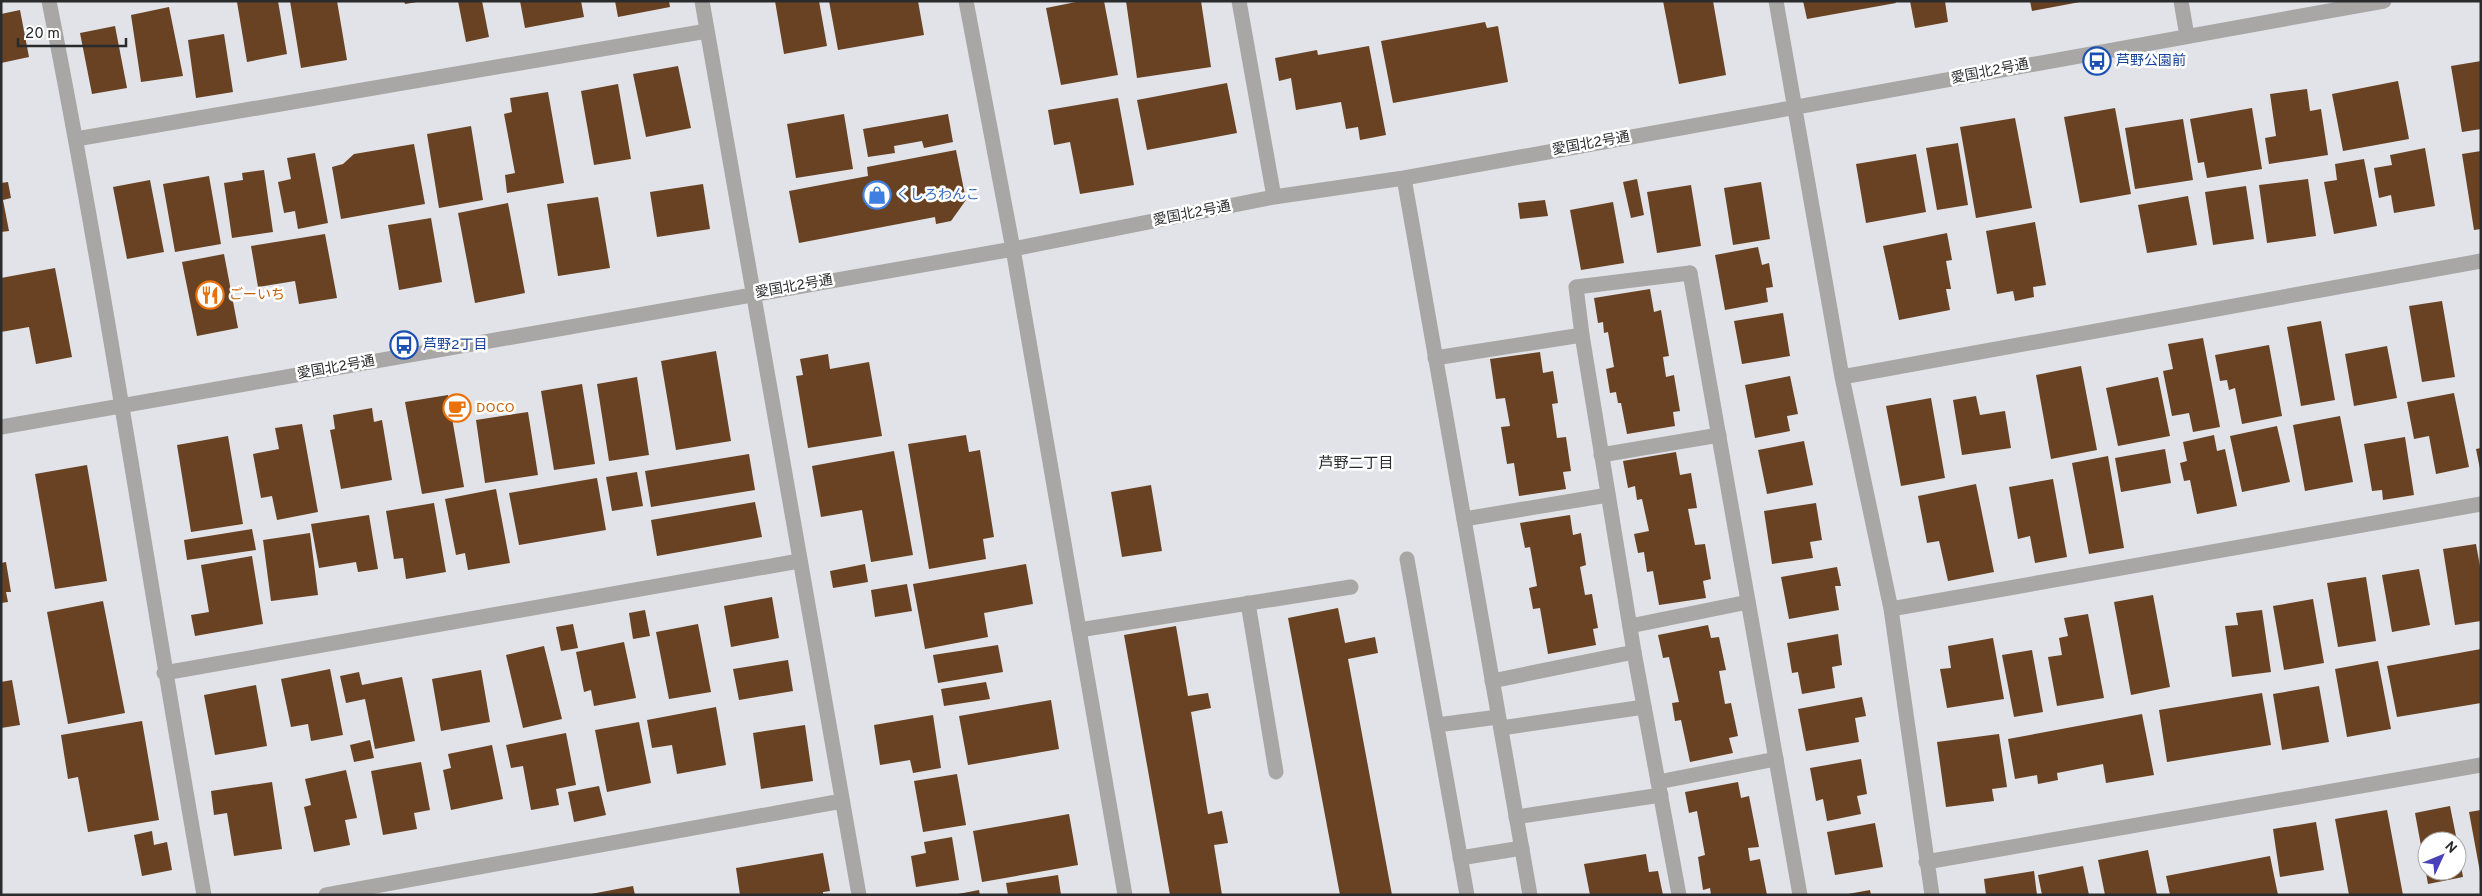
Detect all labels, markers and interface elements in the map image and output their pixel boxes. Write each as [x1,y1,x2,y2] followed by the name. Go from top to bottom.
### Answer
[18,15,125,47] scale bar
[25,25,60,44] text: 20 m
[2082,46,2112,76] bus stop icon: 芦野公園前
[2116,52,2186,70] place label: 芦野公園前
[1950,55,2030,88] street label: 愛国北2号通
[1551,128,1631,159] street label: 愛国北2号通
[862,180,892,210] shop icon: くしろわんこ
[896,187,980,204] place label: くしろわんこ
[1152,197,1232,230] street label: 愛国北2号通
[754,271,834,302] street label: 愛国北2号通
[195,280,225,310] restaurant icon: ごーいち
[229,286,285,304] place label: ごーいち
[389,330,419,360] bus stop icon: 芦野2丁目
[423,337,488,354] place label: 芦野2丁目
[296,352,376,383] street label: 愛国北2号通
[442,393,472,423] cafe icon: DOCO
[476,400,515,417] place label: DOCO
[1318,455,1394,474] district label: 芦野二丁目
[2417,831,2467,881] north arrow
[2441,838,2460,858] text: N

